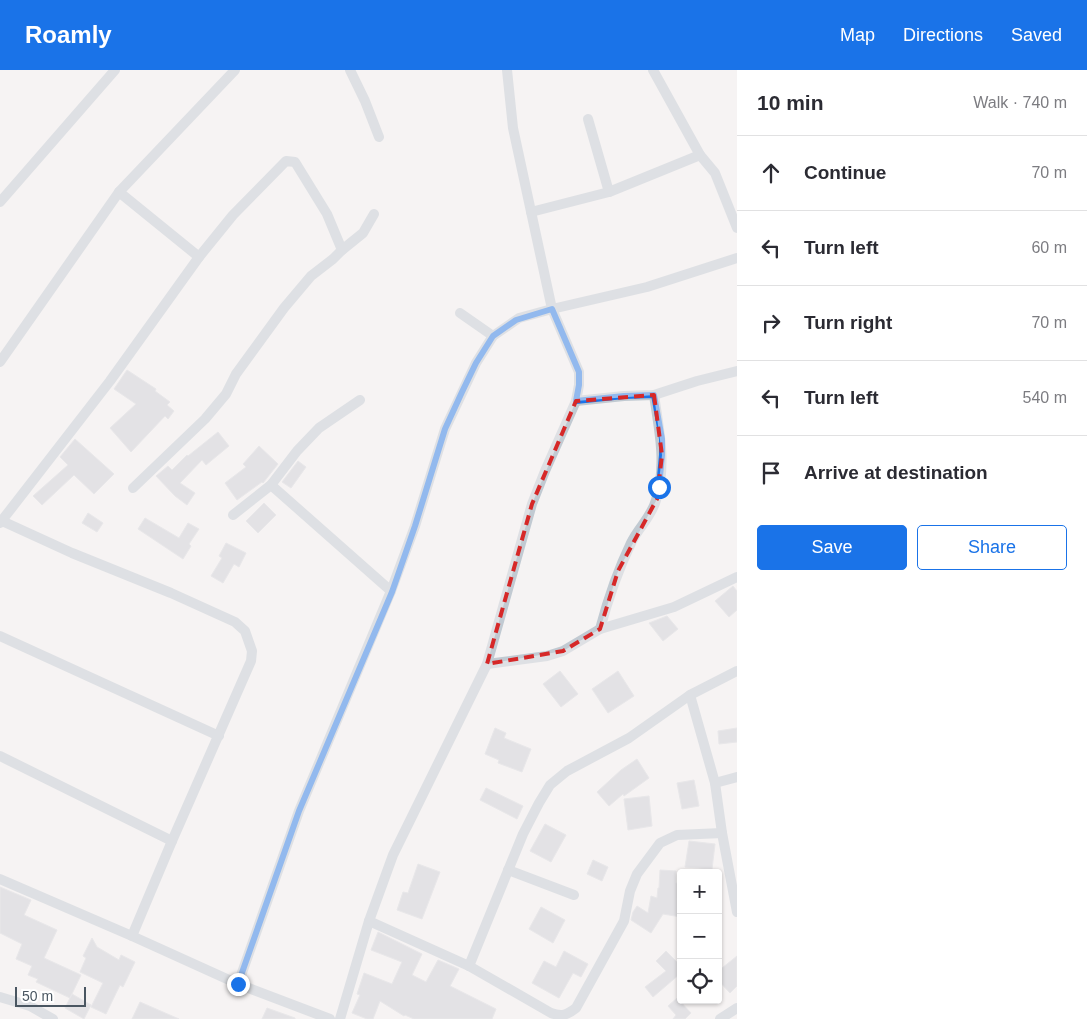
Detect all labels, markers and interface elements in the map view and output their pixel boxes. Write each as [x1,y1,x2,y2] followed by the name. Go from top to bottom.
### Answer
[25,21,112,48] text: Roamly
[840,25,875,45] text: Map
[903,25,983,45] text: Directions
[1011,25,1062,45] text: Saved
[757,91,824,114] text: 10 min
[973,94,1067,111] text: Walk · 740 m
[757,159,785,187] icon: ahead
[804,162,886,183] text: Continue
[1031,164,1067,181] text: 70 m
[757,234,785,262] icon: left
[804,237,879,258] text: Turn left
[1031,239,1067,256] text: 60 m
[757,309,785,337] icon: right
[804,312,892,333] text: Turn right
[1031,314,1067,331] text: 70 m
[757,384,785,412] icon: left
[804,387,879,408] text: Turn left
[1023,389,1067,406] text: 540 m
[757,459,785,487] icon: arrive
[804,462,988,483] text: Arrive at destination
[648,476,671,499] route start
[757,525,907,570] button: Save
[917,525,1067,570] button: Share
[677,869,722,1004] map controls
[677,869,722,914] button: +
[677,914,722,959] button: −
[677,959,722,1004] button: locate
[227,973,250,996] route end
[15,984,86,1007] scale bar
[22,988,53,1004] text: 50 m

